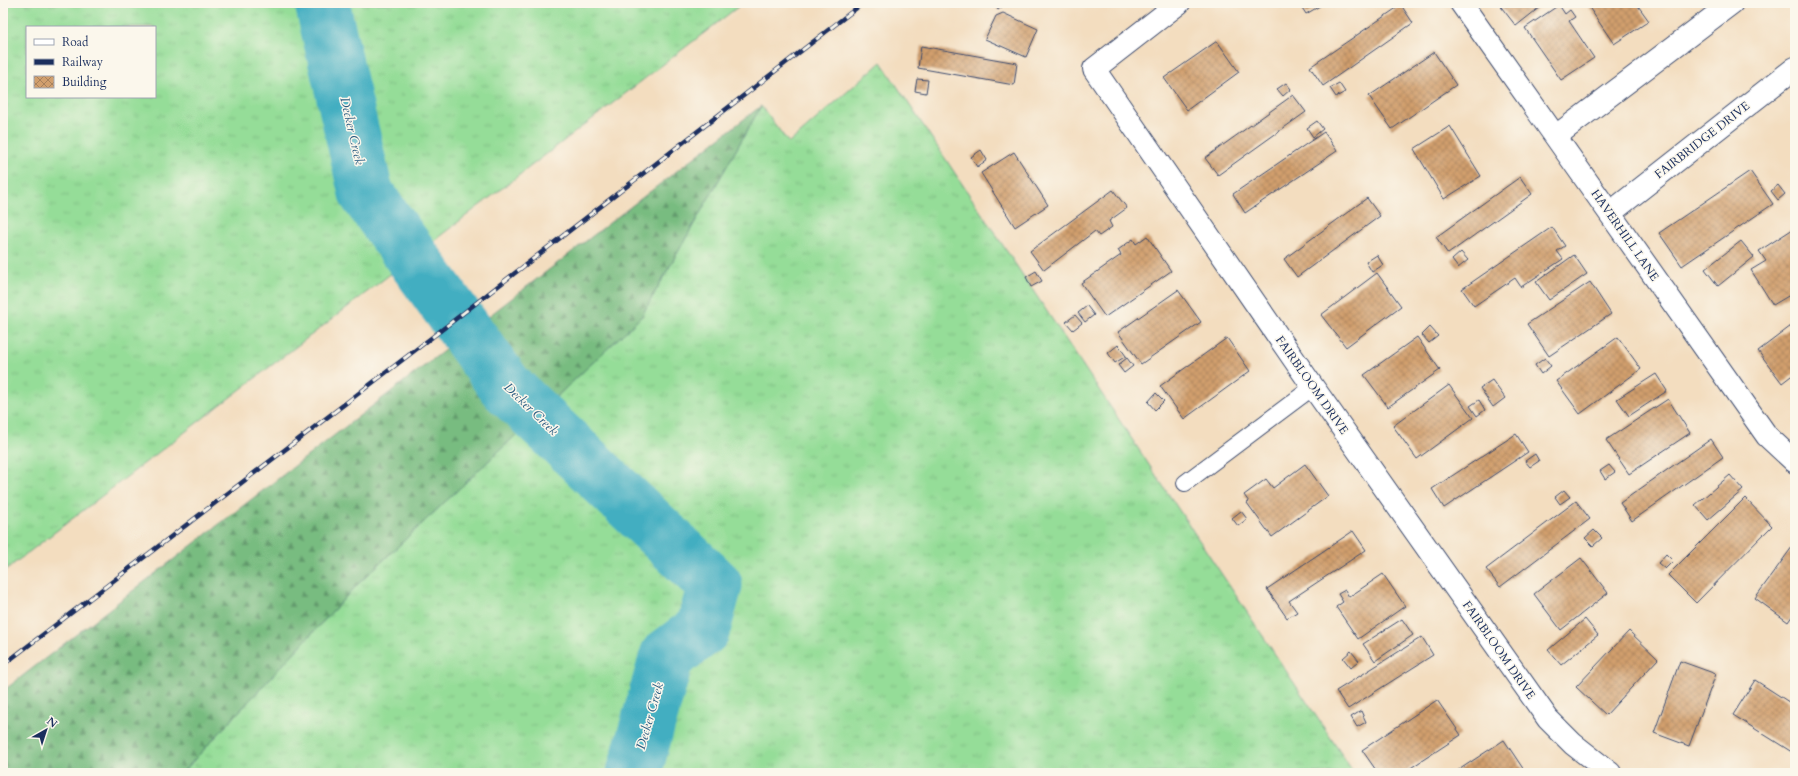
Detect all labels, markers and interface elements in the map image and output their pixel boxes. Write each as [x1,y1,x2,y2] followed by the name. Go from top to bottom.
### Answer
[26,26,156,98] legend
[62,34,89,50] text: Road
[62,54,104,70] text: Railway
[62,74,107,90] text: Building
[335,95,369,167] water label: Decker Creek
[1651,98,1753,182] street label: FAIRBRIDGE DRIVE
[1587,186,1663,284] street label: HAVERHILL LANE
[1272,333,1352,437] street label: FAIRBLOOM DRIVE
[500,379,563,440] water label: Decker Creek
[1459,598,1539,702] street label: FAIRBLOOM DRIVE
[632,680,668,752] water label: Decker Creek
[26,710,66,750] north arrow
[44,714,61,732] text: N

